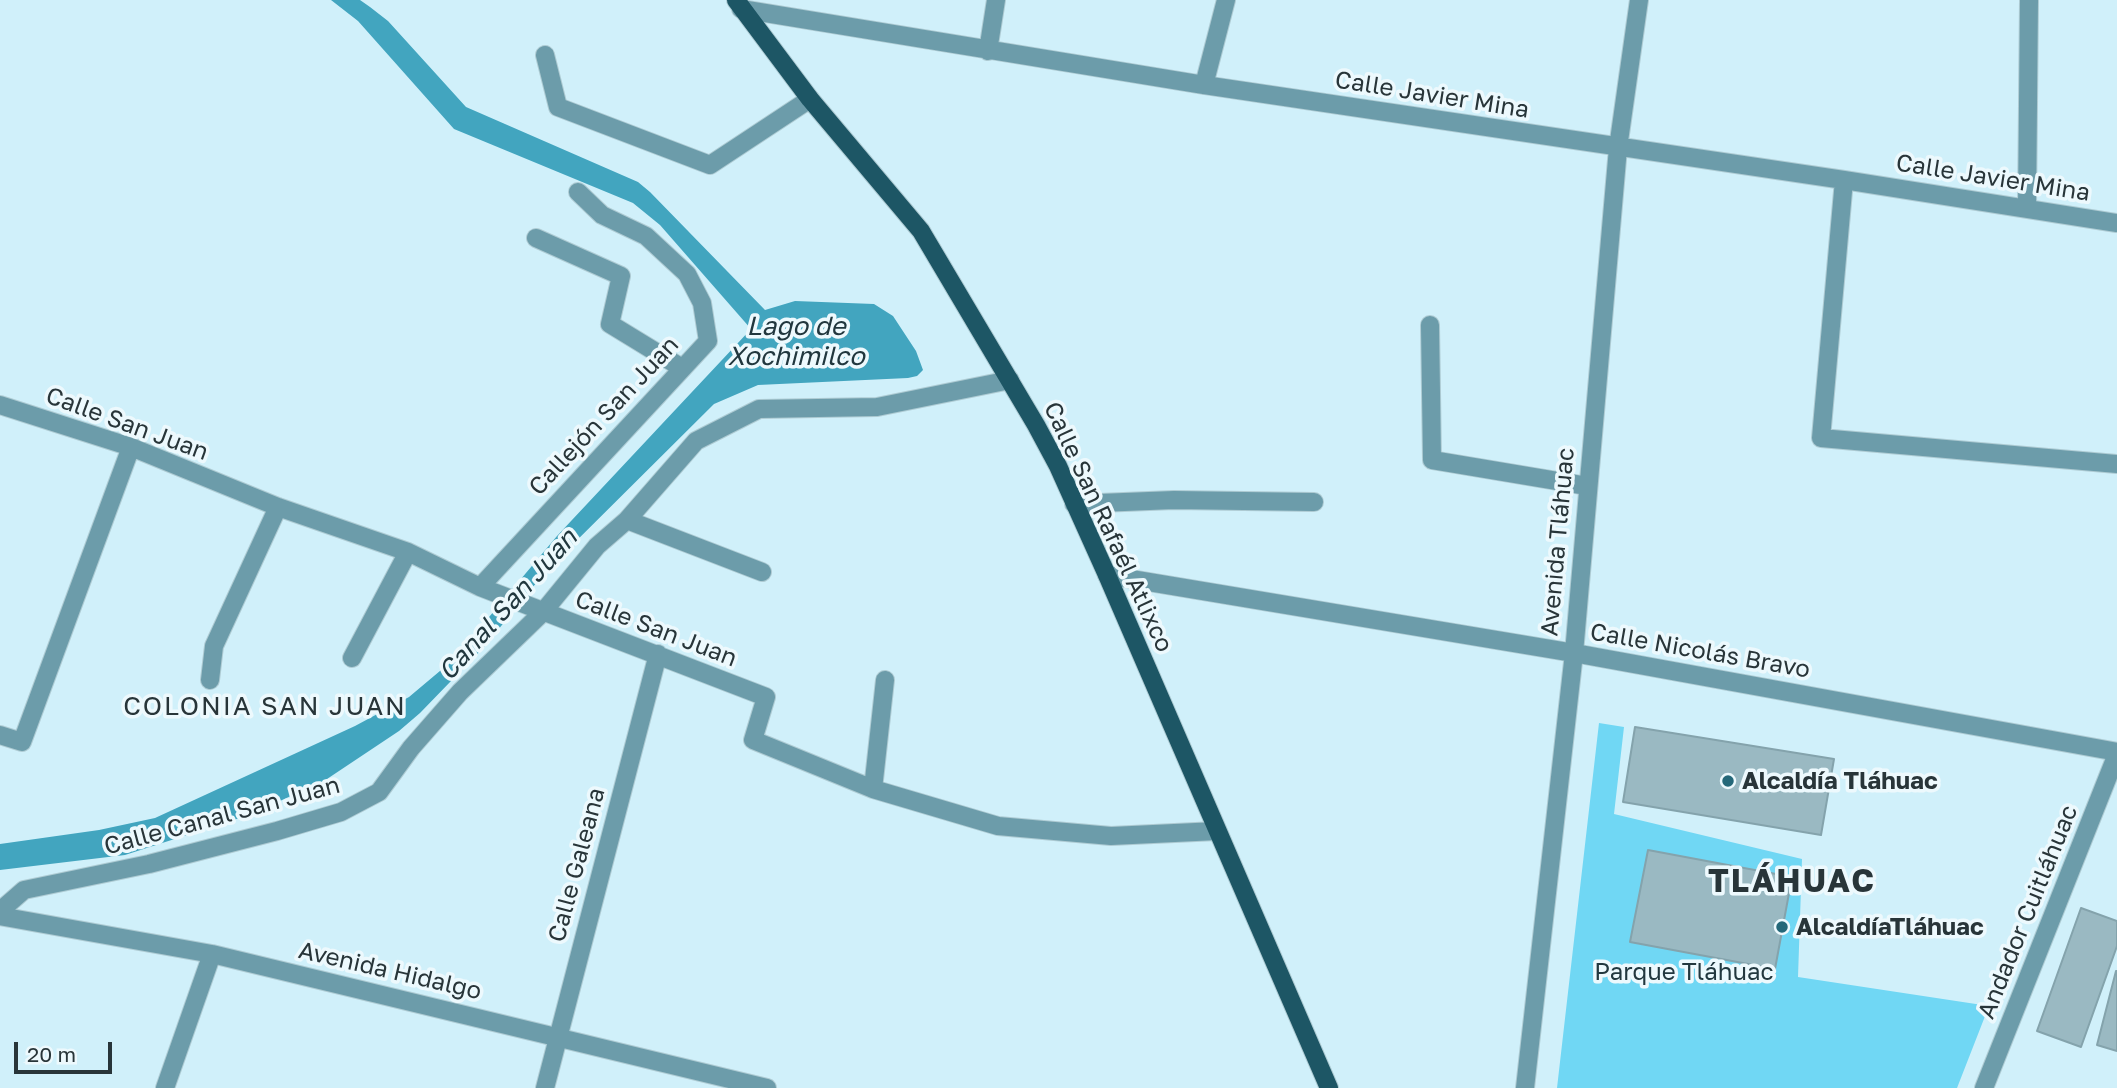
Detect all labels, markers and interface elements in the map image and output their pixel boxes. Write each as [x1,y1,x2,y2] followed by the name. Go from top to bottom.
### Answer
[1333,65,1531,125] street label: Calle Javier Mina
[1894,148,2092,208] street label: Calle Javier Mina
[727,311,865,372] water label: Lago de Xochimilco
[523,331,685,501] street label: Callejón San Juan
[42,381,212,467] street label: Calle San Juan
[1037,397,1179,657] street label: Calle San Rafaél Atlixco
[1535,447,1581,637] street label: Avenida Tláhuac
[432,523,584,687] water label: Canal San Juan
[571,585,741,673] street label: Calle San Juan
[1588,617,1812,685] street label: Calle Nicolás Bravo
[125,691,405,723] district label: COLONIA SAN JUAN
[1742,767,1938,795] place label: Alcaldía Tláhuac
[101,771,343,861] street label: Calle Canal San Juan
[1720,773,1736,789] marker: Alcaldía Tláhuac
[543,785,611,945] street label: Calle Galeana
[1972,801,2084,1023] street label: Andador Cuitláhuac
[1709,863,1875,901] district label: TLÁHUAC
[1796,913,1984,941] place label: AlcaldíaTláhuac
[1774,919,1790,935] marker: AlcaldíaTláhuac
[296,936,484,1006] street label: Avenida Hidalgo
[1594,958,1774,986] park label: Parque Tláhuac
[18,1028,116,1072] scale bar
[27,1041,76,1067] text: 20 m

